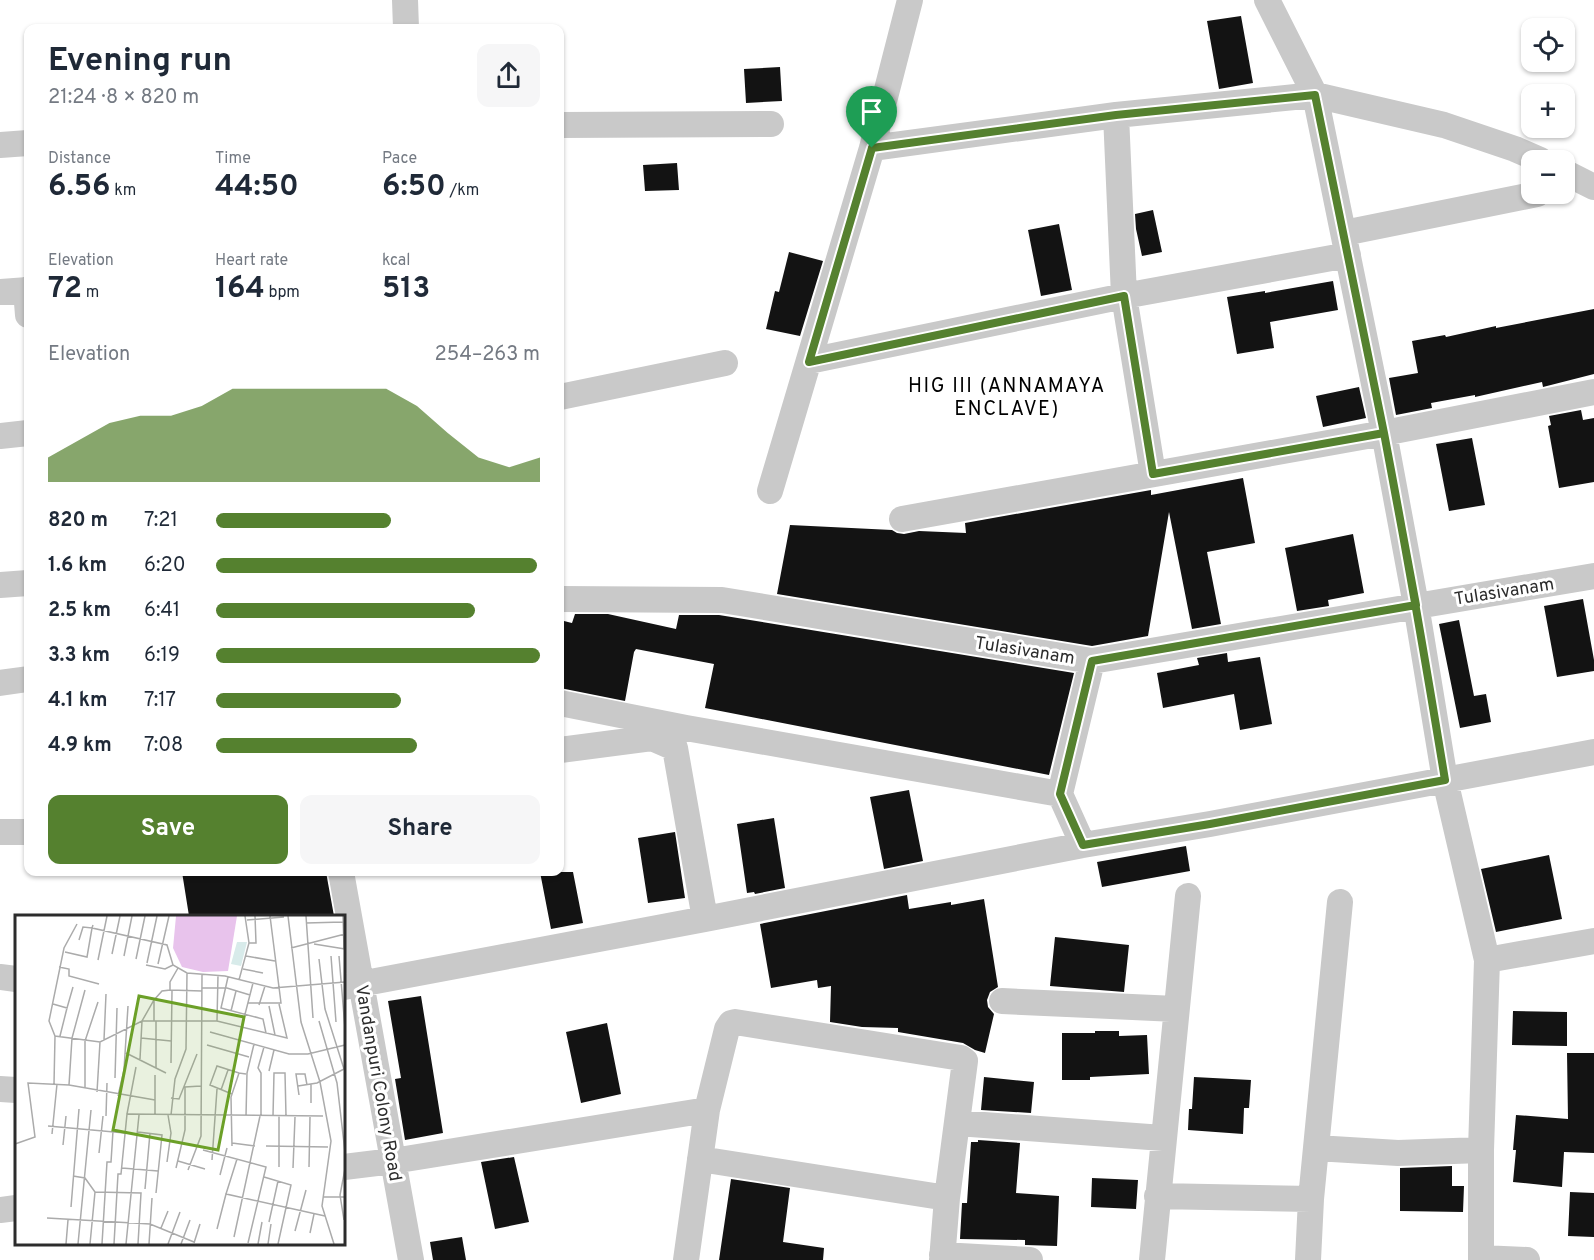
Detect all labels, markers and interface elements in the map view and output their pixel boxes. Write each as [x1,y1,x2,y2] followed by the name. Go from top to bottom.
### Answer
[1521,18,1575,204] map controls
[1521,18,1575,72] button: locate
[48,41,232,83] text: Evening run
[477,44,540,107] button: share
[1521,84,1575,138] button: +
[48,85,199,111] text: 21:24 · 8 × 820 m
[846,86,897,148] pin
[855,95,888,128] icon: arrive
[48,149,111,169] text: Distance
[215,149,251,169] text: Time
[382,149,417,169] text: Pace
[1521,150,1575,204] button: −
[48,169,111,206] text: 6.56
[215,169,299,206] text: 44:50
[382,169,446,206] text: 6:50
[111,181,136,201] text: km
[446,181,479,201] text: /km
[48,251,114,271] text: Elevation
[215,251,288,271] text: Heart rate
[382,251,410,271] text: kcal
[48,271,82,308] text: 72
[215,271,265,308] text: 164
[382,271,430,308] text: 513
[82,283,99,303] text: m
[265,283,300,303] text: bpm
[48,342,130,368] text: Elevation
[434,342,540,368] text: 254–263 m
[908,374,1106,423] district label: HIG III (ANNAMAYA ENCLAVE)
[48,508,108,534] text: 820 m
[144,508,178,534] text: 7:21
[48,553,107,579] text: 1.6 km
[144,553,186,579] text: 6:20
[1453,573,1556,612] street label: Tulasivanam
[48,598,111,624] text: 2.5 km
[144,598,180,624] text: 6:41
[973,632,1076,671] street label: Tulasivanam
[48,643,110,669] text: 3.3 km
[144,643,180,669] text: 6:19
[48,688,107,714] text: 4.1 km
[144,688,176,714] text: 7:17
[48,733,112,759] text: 4.9 km
[144,733,183,759] text: 7:08
[48,795,288,864] button: Save
[300,795,540,864] button: Share
[15,915,345,1245] inset map
[349,983,406,1183] street label: Vandanpuri Colony Road

